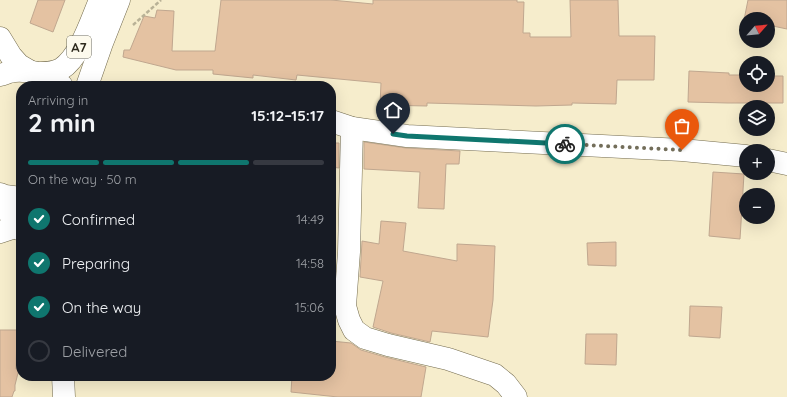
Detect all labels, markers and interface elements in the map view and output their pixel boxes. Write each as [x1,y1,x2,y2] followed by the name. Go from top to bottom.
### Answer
[739,12,775,48] north arrow
[739,12,775,224] map controls
[67,36,91,58] road number: A7
[739,56,775,92] button: locate
[28,92,88,108] text: Arriving in
[376,93,410,134] pin
[382,99,404,121] icon: home
[739,100,775,136] button: layers
[28,106,96,139] text: 2 min
[251,106,324,125] text: 15:12–15:17
[665,109,699,150] pin
[671,115,693,137] icon: bag
[545,124,585,164] courier
[554,133,576,155] icon: bike
[739,144,775,180] button: +
[28,171,137,187] text: On the way · 50 m
[739,188,775,224] button: −
[28,208,50,230] icon: check
[62,210,135,229] text: Confirmed
[296,211,324,227] text: 14:49
[28,252,50,274] icon: check
[62,254,130,273] text: Preparing
[296,255,324,271] text: 14:58
[28,296,50,318] icon: check
[62,298,141,317] text: On the way
[295,299,324,315] text: 15:06
[62,342,127,361] text: Delivered

